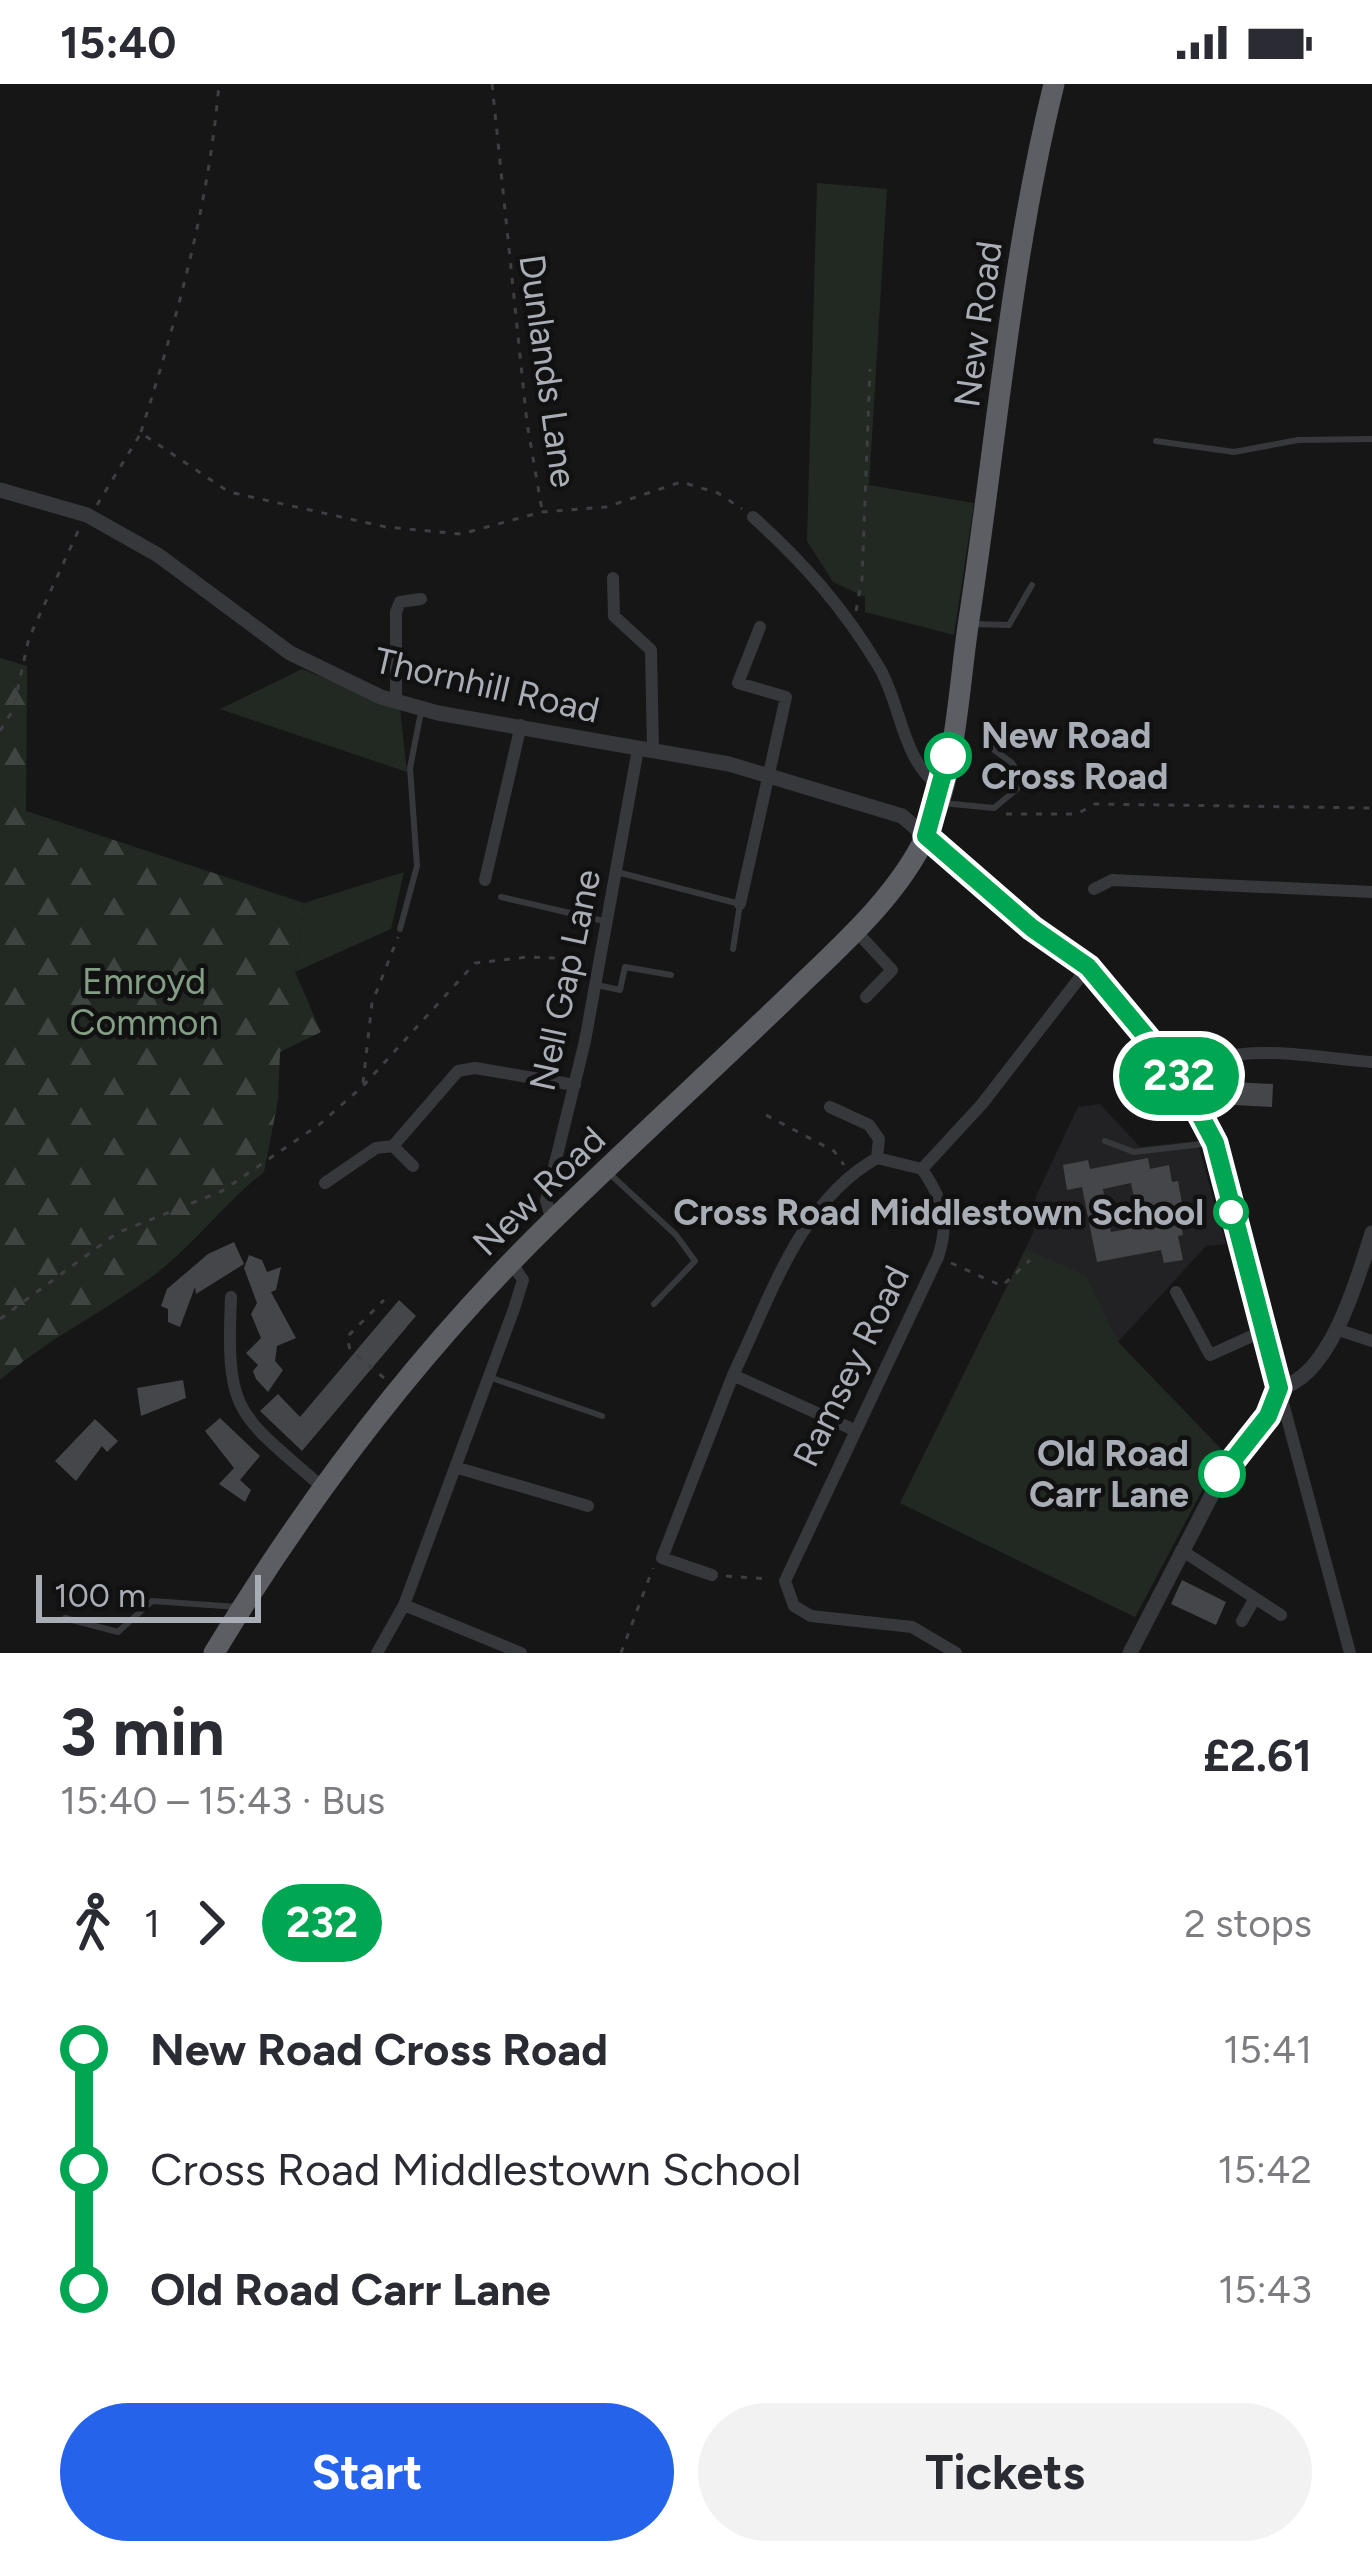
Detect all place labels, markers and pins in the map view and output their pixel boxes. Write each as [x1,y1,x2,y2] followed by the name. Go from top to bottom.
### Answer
[981,714,1168,798] place label: New Road Cross Road
[926,734,970,778] marker: New Road Cross Road
[673,1191,1204,1234] place label: Cross Road Middlestown School
[1215,1196,1247,1228] marker: Cross Road Middlestown School
[1029,1432,1189,1516] place label: Old Road Carr Lane
[1200,1452,1244,1496] marker: Old Road Carr Lane

